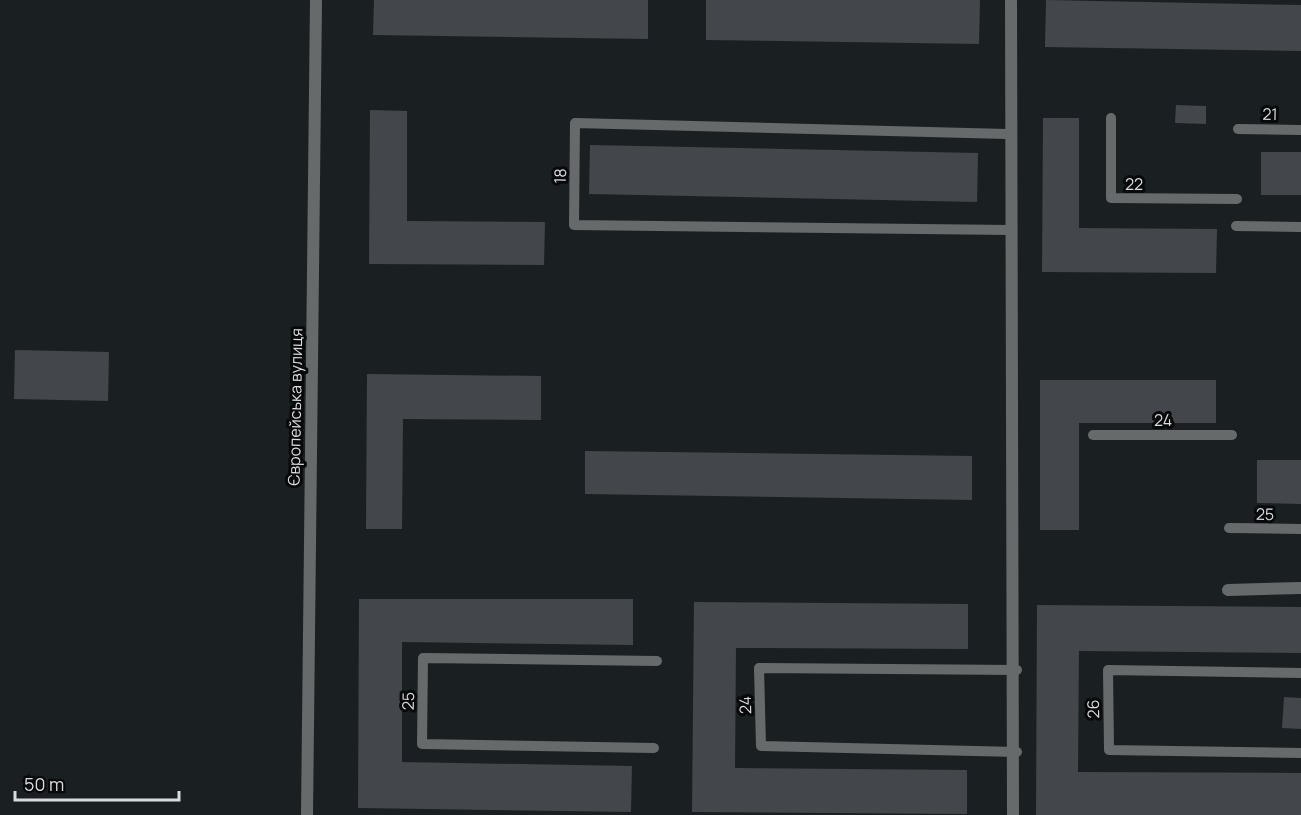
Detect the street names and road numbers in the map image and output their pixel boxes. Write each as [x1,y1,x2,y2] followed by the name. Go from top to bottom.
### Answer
[1262,103,1278,125] street label: 21
[549,168,571,184] street label: 18
[1125,173,1143,195] street label: 22
[283,328,307,486] street label: Європейська вулиця
[1154,409,1172,431] street label: 24
[1256,503,1274,525] street label: 25
[397,692,419,710] street label: 25
[734,696,756,714] street label: 24
[1082,699,1104,719] street label: 26

